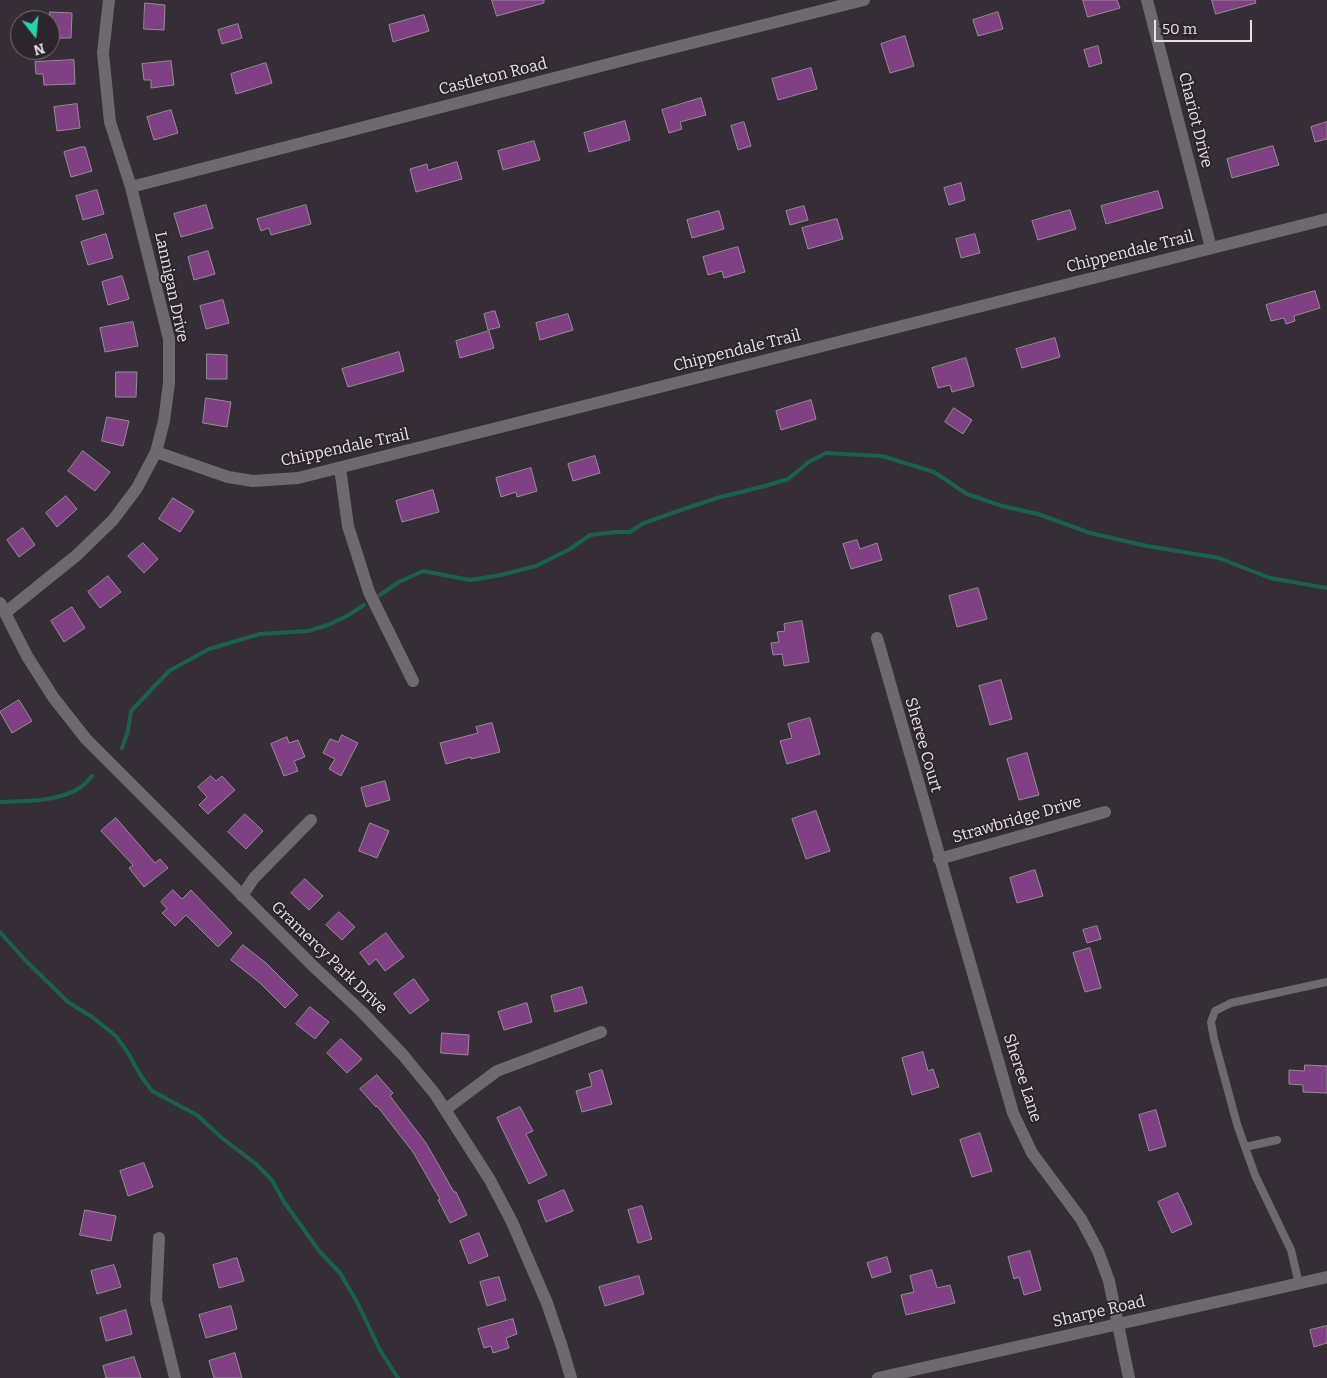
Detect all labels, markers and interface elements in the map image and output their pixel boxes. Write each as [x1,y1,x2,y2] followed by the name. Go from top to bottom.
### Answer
[10,10,60,60] north arrow
[1157,10,1254,42] scale bar
[1162,20,1197,38] text: 50 m
[31,39,47,59] text: N
[437,54,549,100] street label: Castleton Road
[1174,70,1216,170] street label: Chariot Drive
[1064,227,1196,277] street label: Chippendale Trail
[150,230,192,344] street label: Lannigan Drive
[671,326,803,376] street label: Chippendale Trail
[279,425,411,471] street label: Chippendale Trail
[900,695,946,795] street label: Sheree Court
[950,792,1084,848] street label: Strawbridge Drive
[267,898,391,1018] street label: Gramercy Park Drive
[999,1031,1045,1125] street label: Sheree Lane
[1051,1292,1147,1332] street label: Sharpe Road

